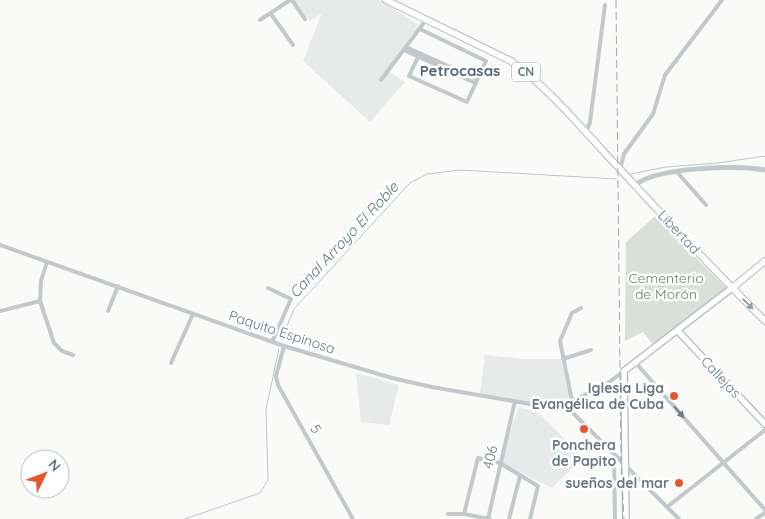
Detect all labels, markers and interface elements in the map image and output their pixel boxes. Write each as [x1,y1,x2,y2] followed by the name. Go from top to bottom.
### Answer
[420,61,500,80] district label: Petrocasas
[512,62,540,82] road number: CN
[285,177,403,302] water label: Canal Arroyo El Roble
[654,206,704,258] street label: Libertad
[628,269,704,303] park label: Cementerio de Morón
[742,298,754,310] one-way arrow
[226,306,338,358] street label: Paquito Espinosa
[697,352,745,402] street label: Callejas
[532,379,664,413] place label: Iglesia Liga Evangélica de Cuba
[668,390,680,402] marker: Iglesia Liga Evangélica de Cuba
[673,406,685,418] one-way arrow
[306,421,326,437] street label: 5
[578,423,590,435] marker: Ponchera de Papito
[552,436,617,470] place label: Ponchera de Papito
[479,443,501,470] street label: 406
[20,449,70,499] north arrow
[45,455,65,475] text: N
[565,474,669,492] place label: sueños del mar
[673,477,685,489] marker: sueños del mar

